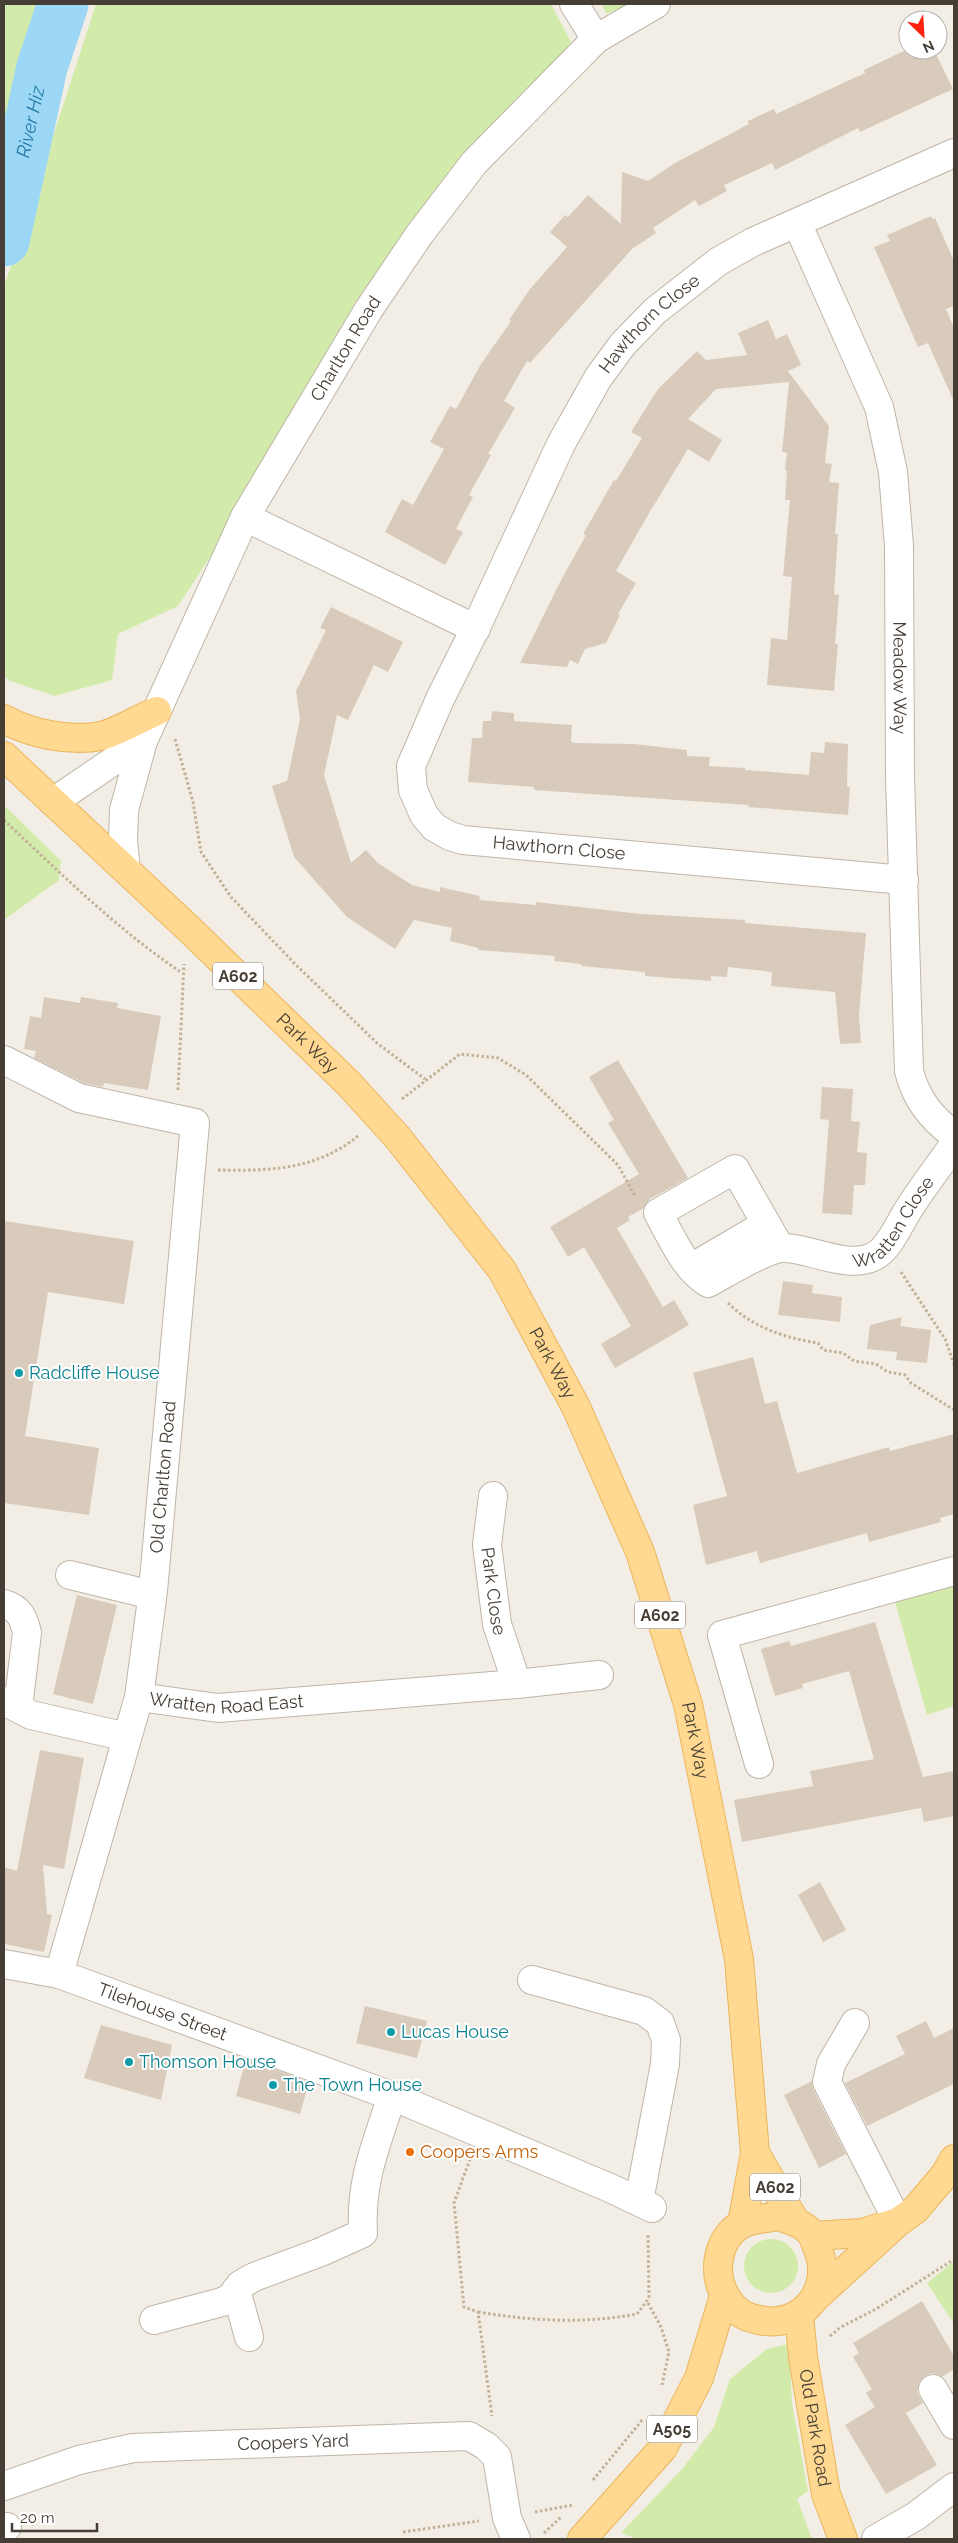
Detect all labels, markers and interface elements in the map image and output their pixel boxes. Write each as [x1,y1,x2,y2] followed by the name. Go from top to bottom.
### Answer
[898,10,948,60] north arrow
[920,37,937,56] text: N
[12,83,49,160] water label: River Hiz
[594,269,704,377] street label: Hawthorn Close
[306,292,385,405] street label: Charlton Road
[889,621,911,735] street label: Meadow Way
[492,831,627,864] street label: Hawthorn Close
[213,962,263,989] road number: A602
[272,1009,343,1078] street label: Park Way
[851,1172,938,1271] street label: Wratten Close
[525,1324,581,1402] street label: Park Way
[29,1362,160,1383] place label: Radcliffe House
[13,1367,25,1379] marker: Radcliffe House
[145,1400,180,1554] street label: Old Charlton Road
[477,1546,511,1638] street label: Park Close
[635,1602,685,1628] road number: A602
[148,1688,304,1718] street label: Wratten Road East
[678,1700,714,1781] street label: Park Way
[95,1978,230,2045] street label: Tilehouse Street
[401,2021,509,2042] place label: Lucas House
[385,2026,397,2038] marker: Lucas House
[139,2051,276,2072] place label: Thomson House
[123,2056,135,2068] marker: Thomson House
[283,2074,422,2095] place label: The Town House
[267,2079,279,2091] marker: The Town House
[420,2141,539,2162] place label: Coopers Arms
[404,2146,416,2158] marker: Coopers Arms
[750,2174,800,2200] road number: A602
[795,2367,836,2488] street label: Old Park Road
[647,2416,697,2442] road number: A505
[237,2429,349,2454] street label: Coopers Yard
[12,2500,98,2532] scale bar
[20,2509,55,2527] text: 20 m

